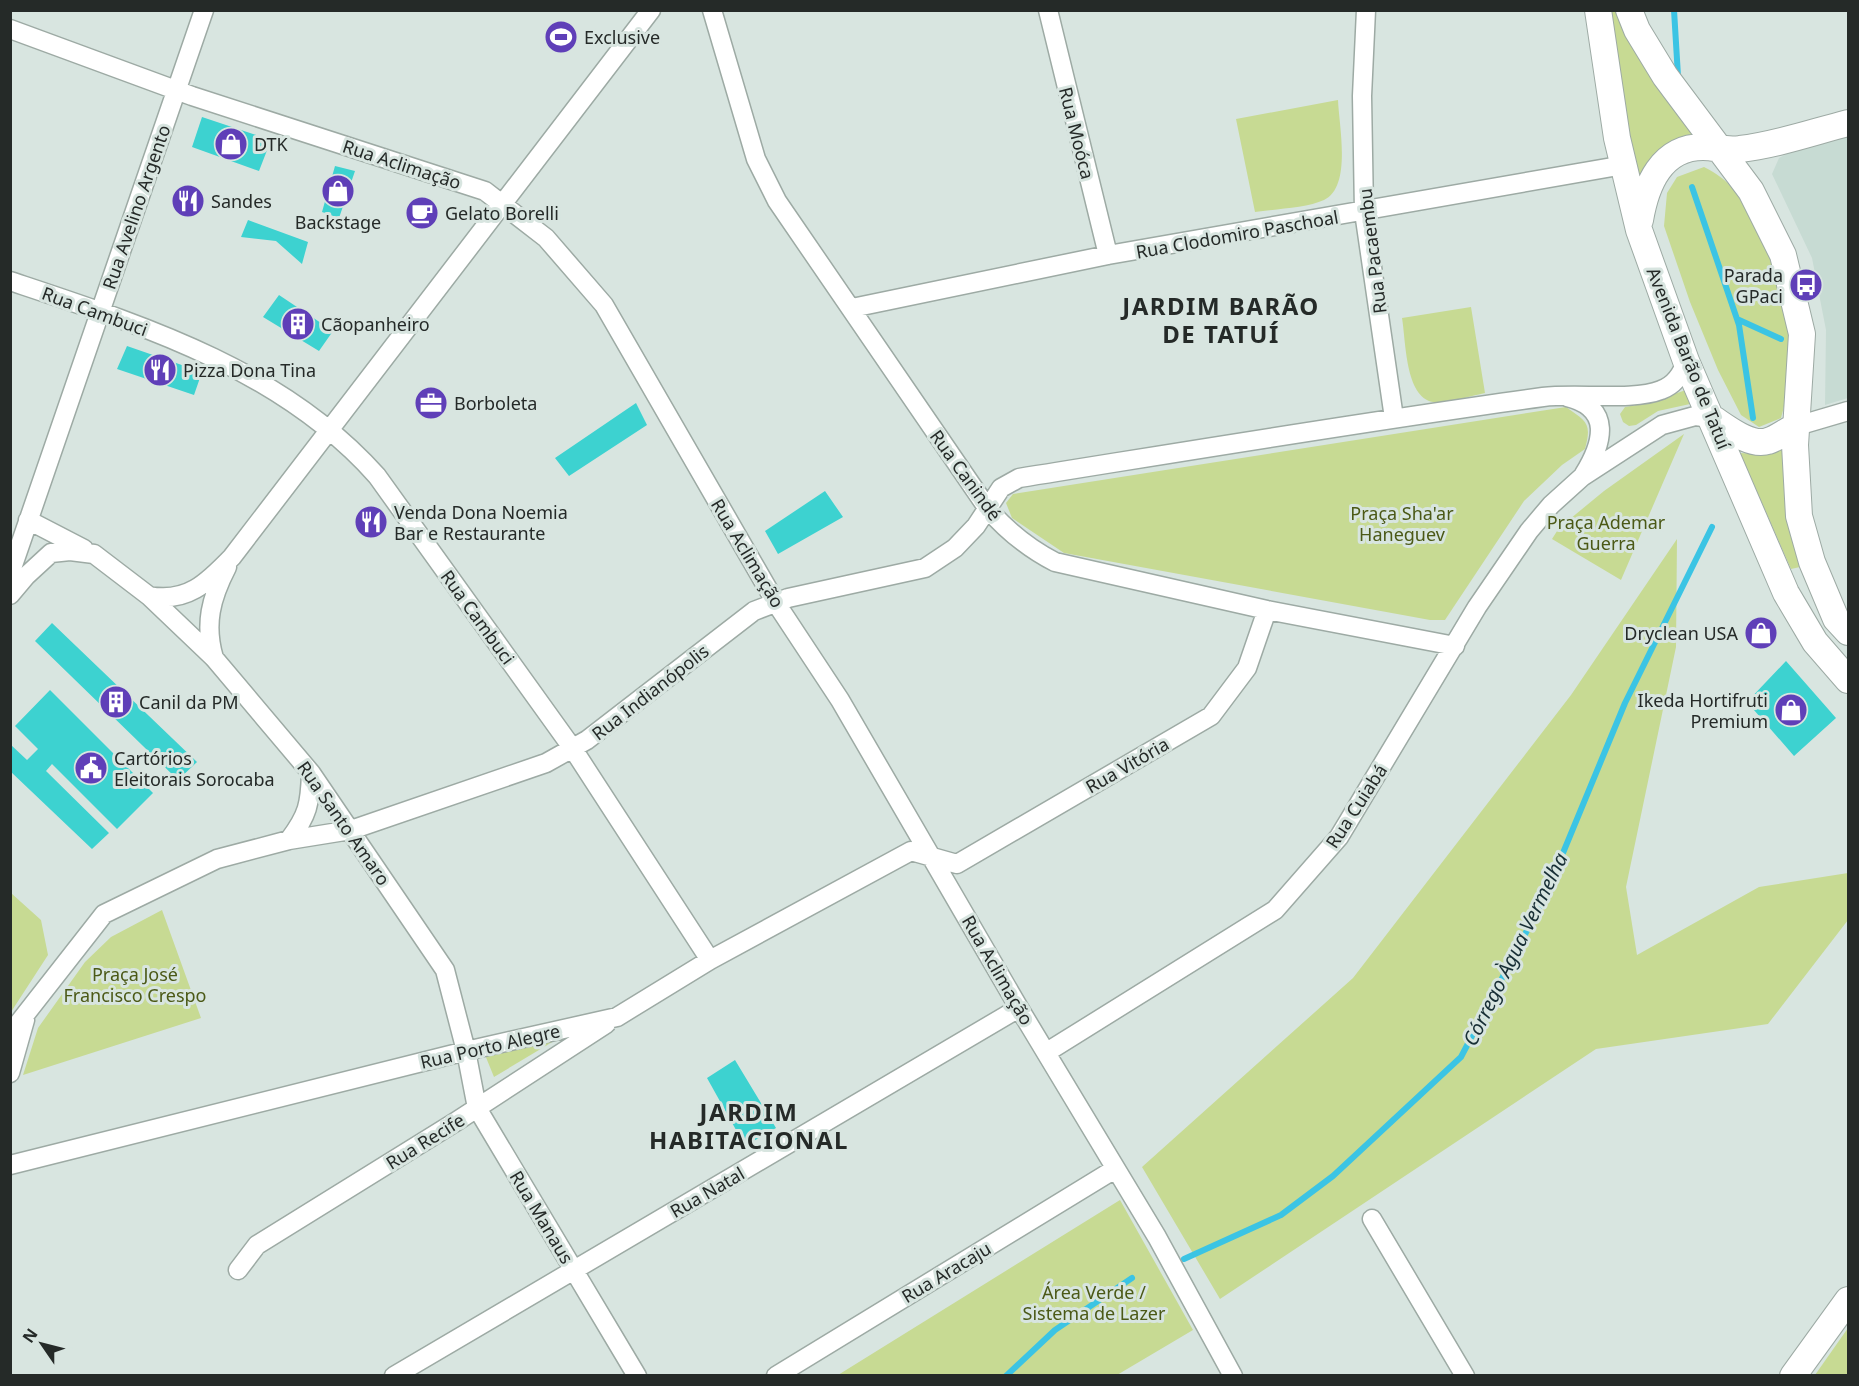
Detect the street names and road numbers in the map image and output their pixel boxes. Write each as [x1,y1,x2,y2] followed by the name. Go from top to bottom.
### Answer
[1054,85,1100,181] street label: Rua Moóca
[97,122,175,292] street label: Rua Avelino Argento
[340,134,464,194] street label: Rua Aclimação
[1352,187,1392,315] street label: Rua Pacaembu
[1134,204,1340,264] street label: Rua Clodomiro Paschoal
[1642,264,1737,453] street label: Avenida Barão de Tatuí
[39,281,151,341] street label: Rua Cambuci
[925,425,1007,525] street label: Rua Canindé
[706,494,790,612] street label: Rua Aclimação
[436,565,520,669] street label: Rua Cambuci
[587,639,713,745] street label: Rua Indianópolis
[1081,732,1173,798] street label: Rua Vitória
[292,756,396,890] street label: Rua Santo Amaro
[1320,759,1392,853] street label: Rua Cuiabá
[957,911,1039,1029] street label: Rua Aclimação
[418,1018,562,1074] street label: Rua Porto Alegre
[381,1107,469,1175] street label: Rua Recife
[665,1161,749,1223] street label: Rua Natal
[505,1166,579,1268] street label: Rua Manaus
[897,1236,995,1308] street label: Rua Aracaju

